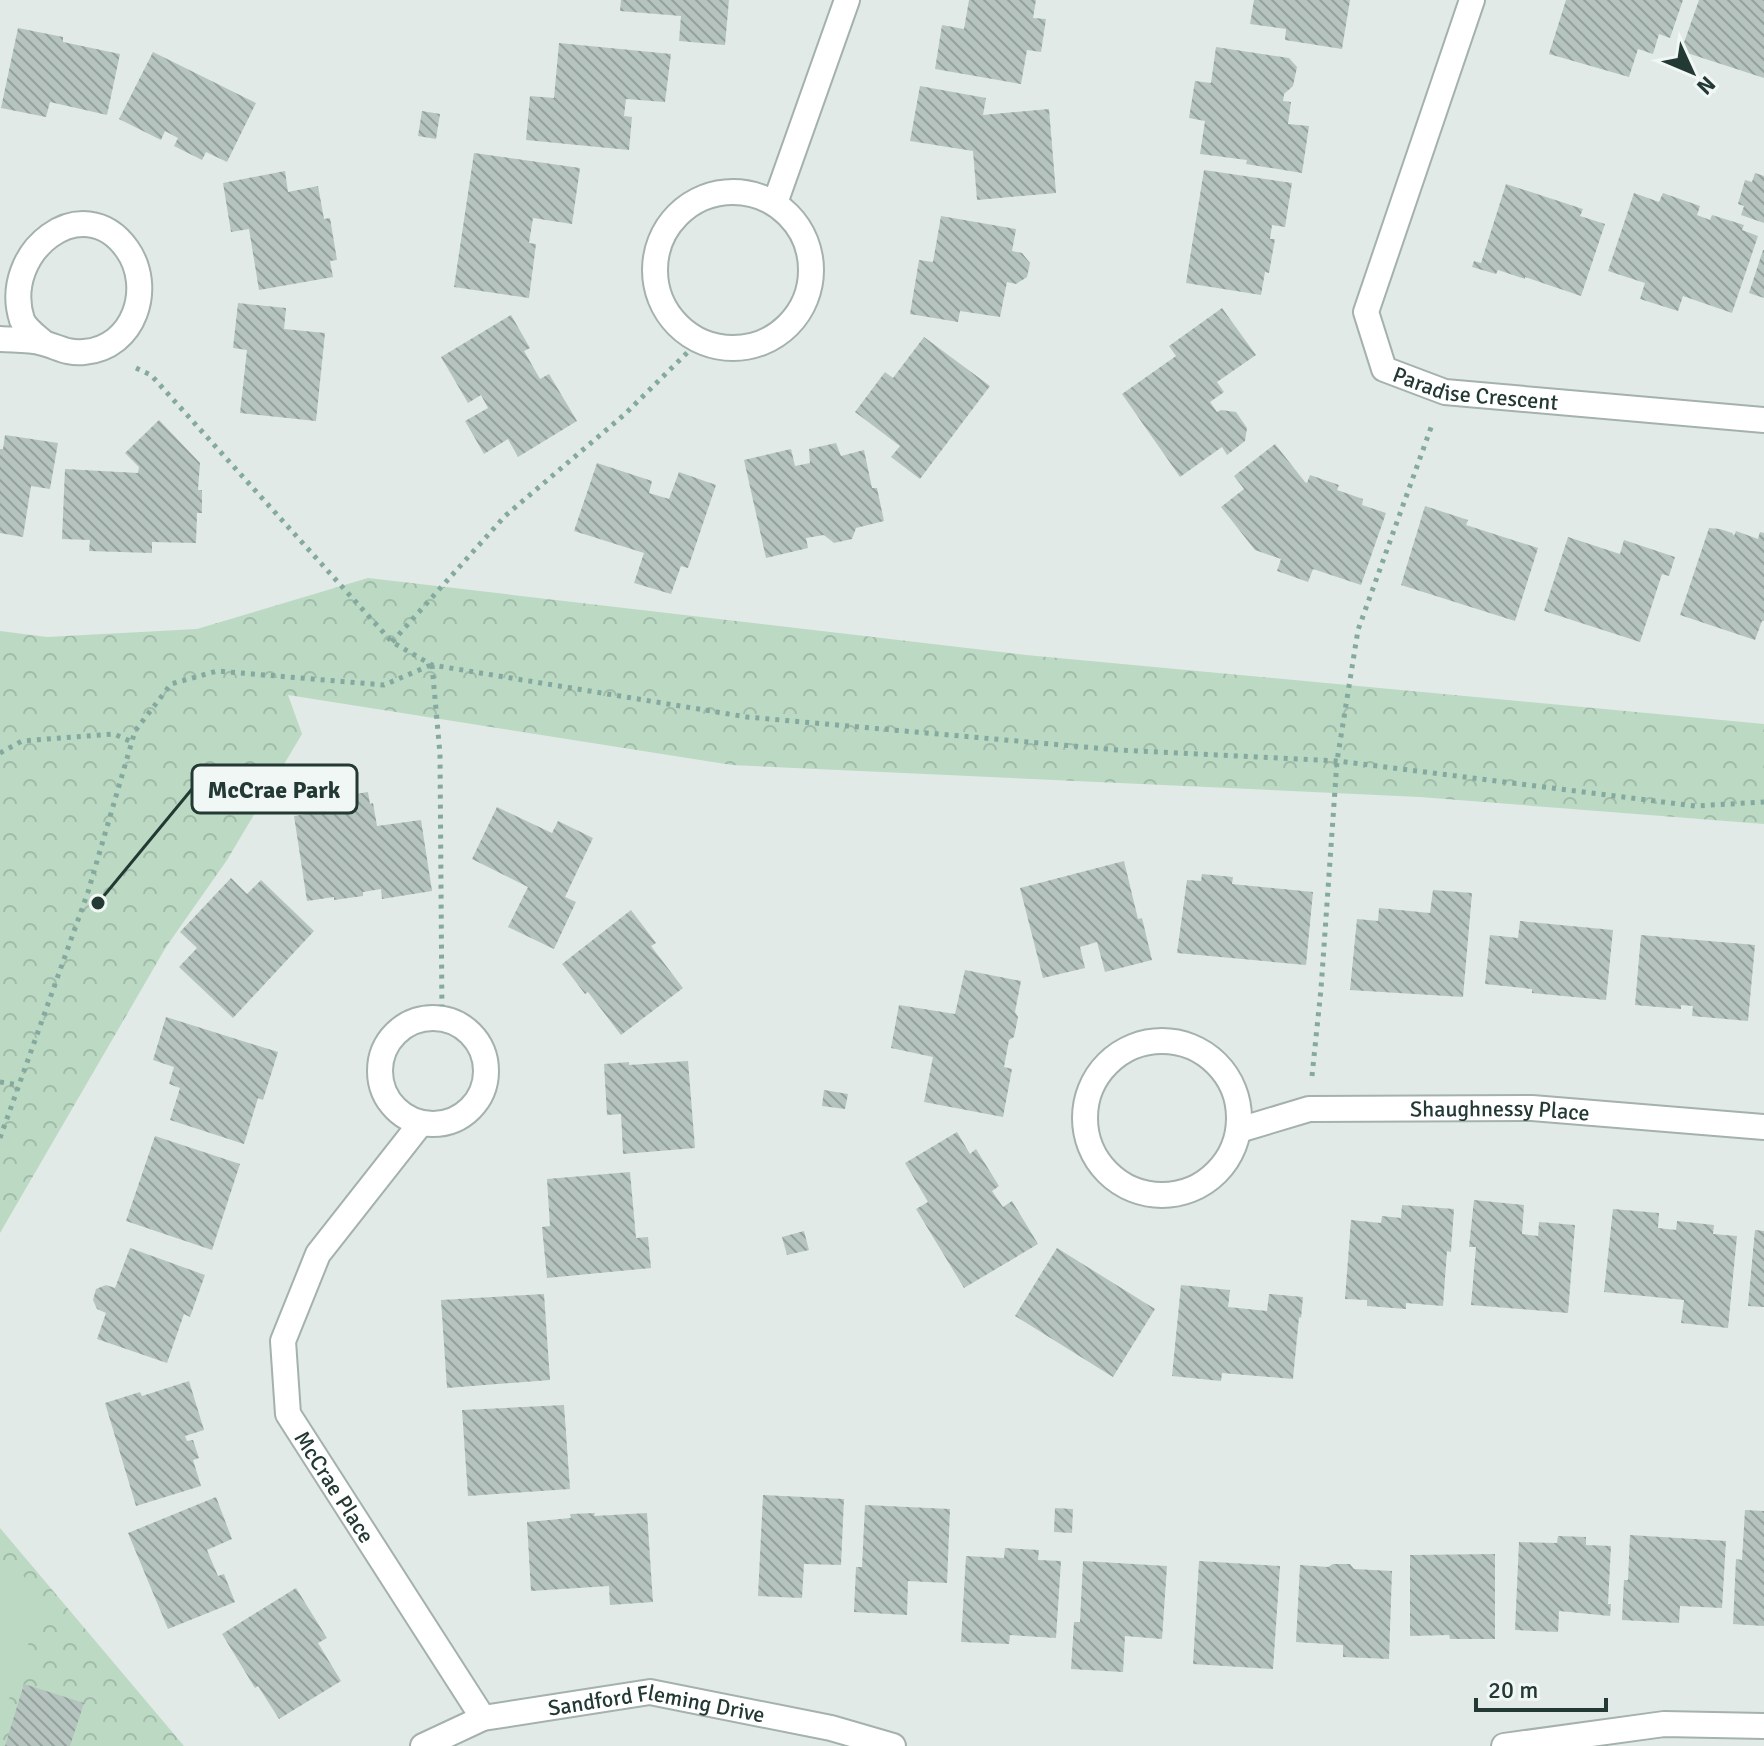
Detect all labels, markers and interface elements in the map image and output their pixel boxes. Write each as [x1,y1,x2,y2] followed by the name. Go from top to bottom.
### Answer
[1652,32,1732,112] north arrow
[1691,71,1721,100] text: N
[1389,360,1559,415] street label: Paradise Crescent
[192,765,357,813] callout: McCrae Park
[208,775,341,805] text: McCrae Park
[1410,1094,1591,1126] street label: Shaughnessy Place
[289,1426,380,1548] street label: McCrae Place
[1476,1662,1606,1712] scale bar
[1488,1675,1538,1705] text: 20 m
[546,1678,767,1728] street label: Sandford Fleming Drive

